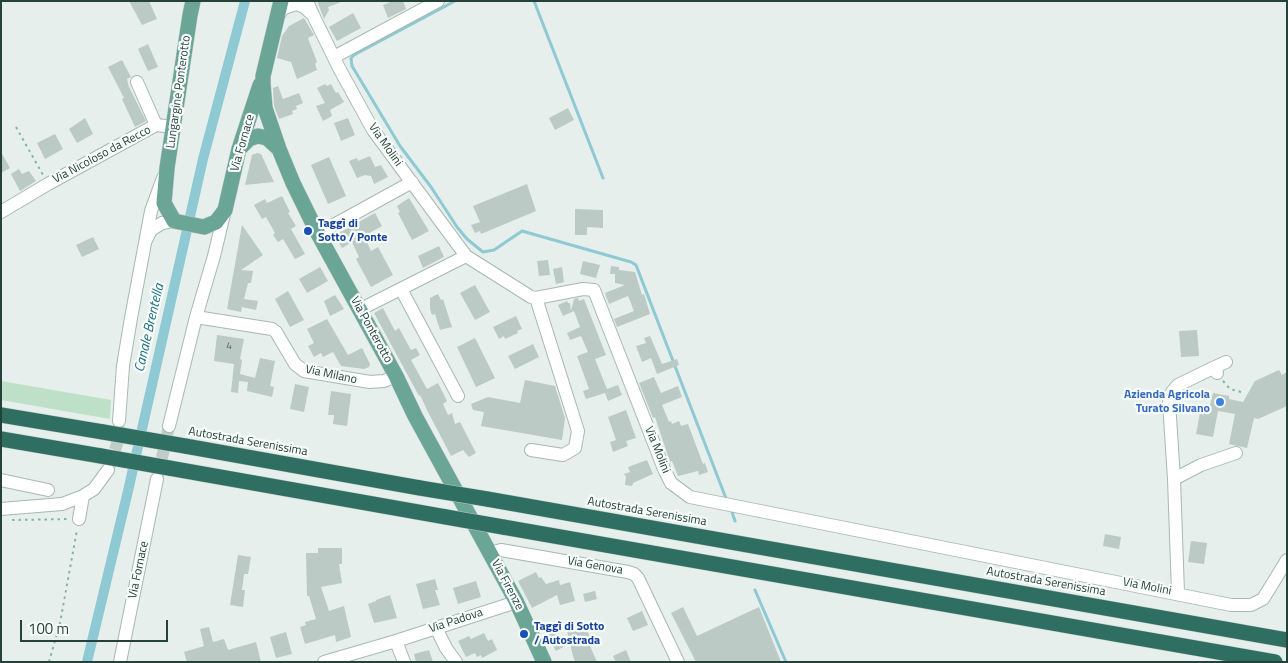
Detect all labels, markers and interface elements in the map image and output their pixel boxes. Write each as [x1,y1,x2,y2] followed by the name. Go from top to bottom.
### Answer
[164,35,194,149] street label: Lungargine Ponterotto
[228,113,258,173] street label: Via Fornace
[365,121,405,169] street label: Via Molini
[50,123,154,187] street label: Via Nicoloso da Recco
[318,217,387,245] place label: Taggì di Sotto / Ponte
[302,225,314,237] marker: Taggì di Sotto / Ponte
[132,282,168,374] water label: Canale Brentella
[347,294,395,366] street label: Via Ponterotto
[226,341,232,353] house number: 4
[304,362,358,388] street label: Via Milano
[1124,388,1210,416] place label: Azienda Agricola Turato Silvano
[1214,396,1226,408] marker: Azienda Agricola Turato Silvano
[187,424,309,460] street label: Autostrada Serenissima
[641,425,673,475] street label: Via Molini
[586,494,708,530] street label: Autostrada Serenissima
[126,540,152,600] street label: Via Fornace
[566,554,624,578] street label: Via Genova
[488,557,526,613] street label: Via Firenze
[985,564,1107,600] street label: Autostrada Serenissima
[1122,575,1172,599] street label: Via Molini
[427,606,485,636] street label: Via Padova
[22,610,170,642] scale bar
[28,617,69,640] text: 100 m
[534,620,604,648] place label: Taggì di Sotto / Autostrada
[518,628,530,640] marker: Taggì di Sotto / Autostrada

